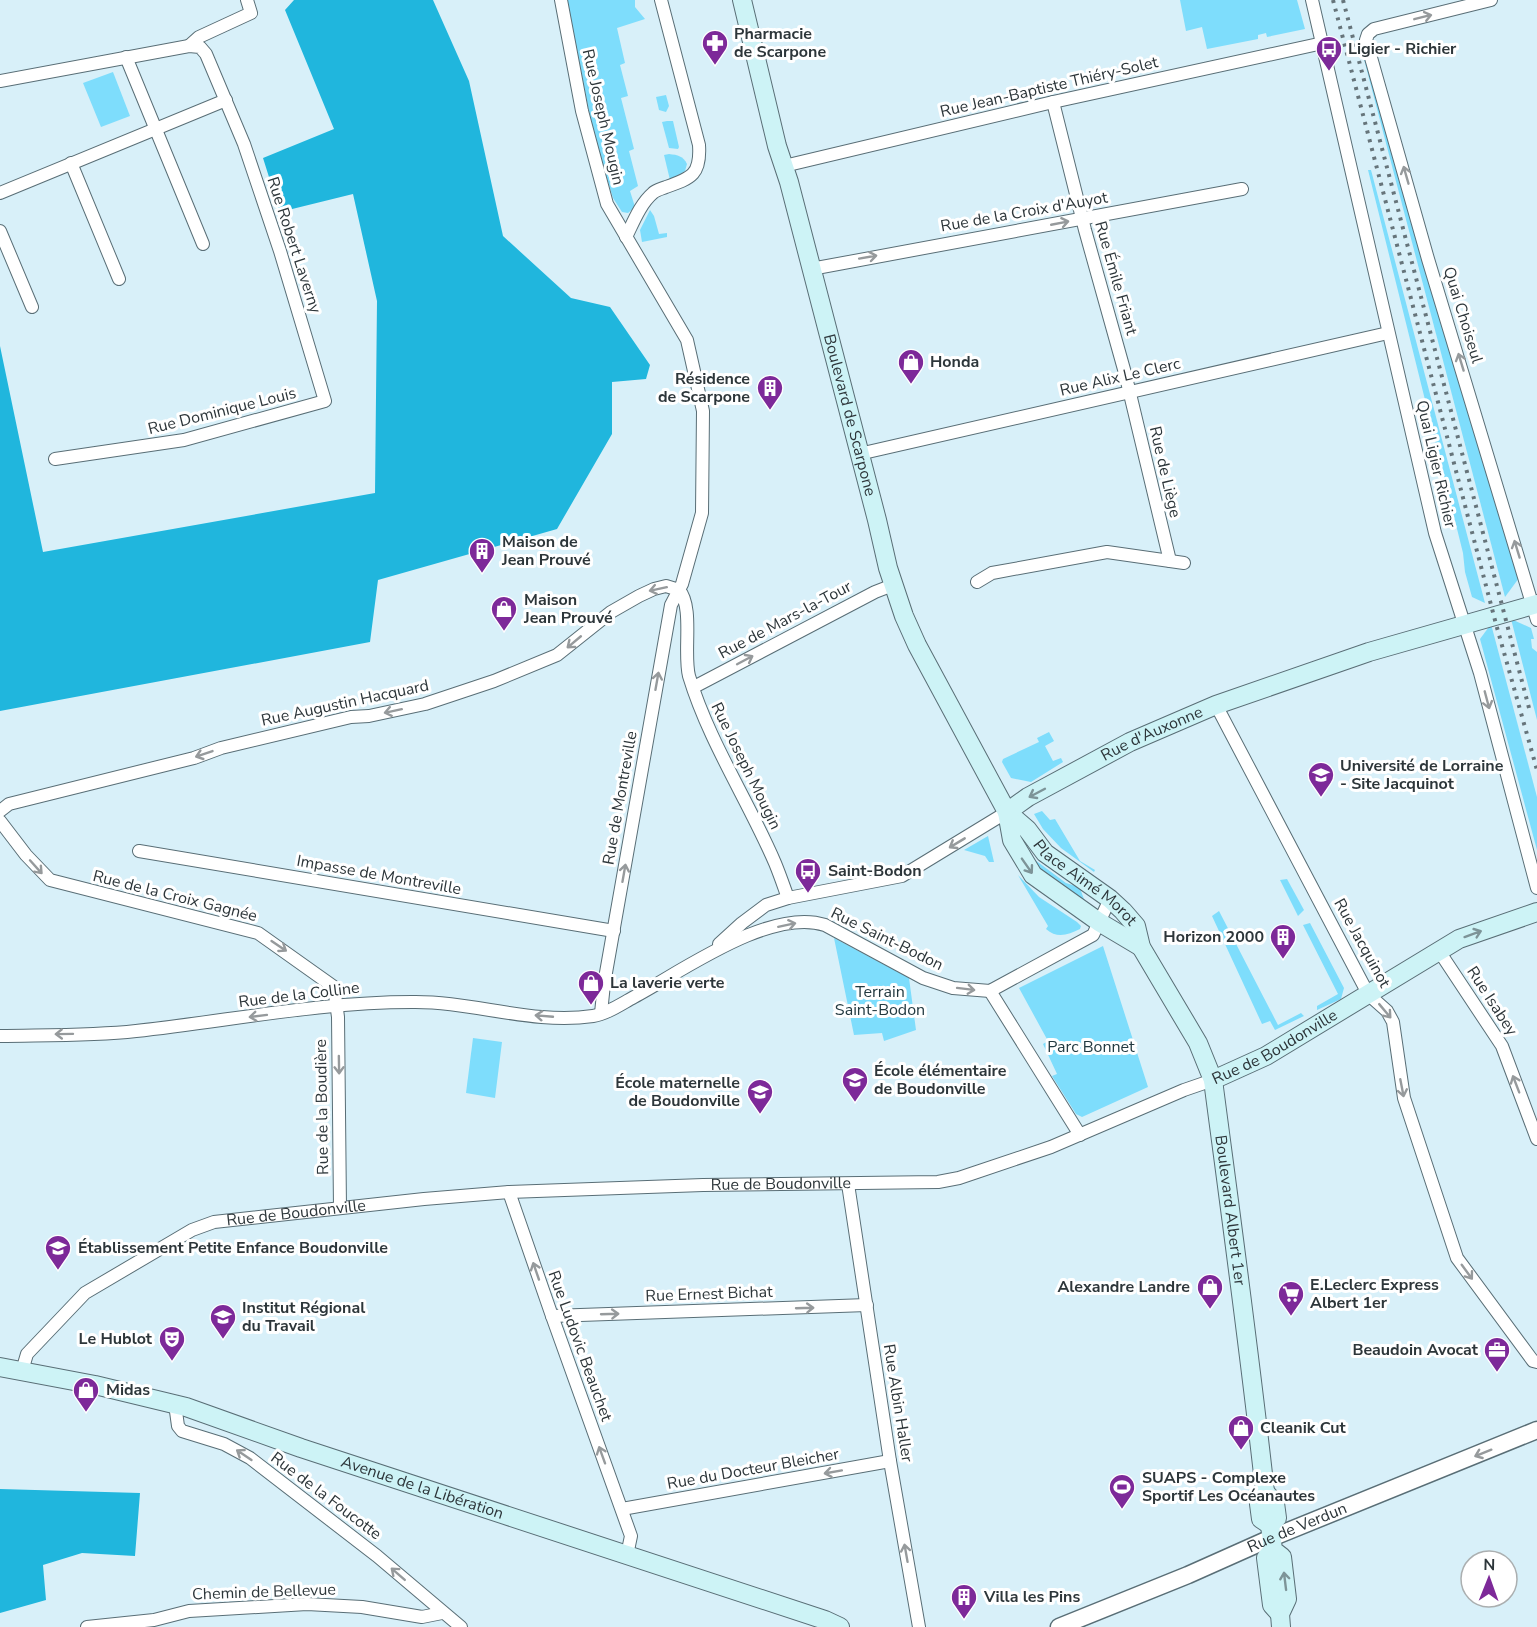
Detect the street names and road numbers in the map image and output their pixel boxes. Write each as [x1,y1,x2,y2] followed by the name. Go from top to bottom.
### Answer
[577,47,629,187] street label: Rue Joseph Mougin
[938,51,1160,123] street label: Rue Jean-Baptiste Thiéry-Solet
[262,174,327,317] street label: Rue Robert Laverny
[939,186,1110,238] street label: Rue de la Croix d'Auyot
[1089,218,1143,338] street label: Rue Émile Friant
[1438,264,1488,366] street label: Quai Choiseul
[818,332,881,499] street label: Boulevard de Scarpone
[1058,352,1183,402] street label: Rue Alix Le Clerc
[146,382,298,440] street label: Rue Dominique Louis
[1411,398,1461,530] street label: Quai Ligier Richier
[1144,424,1186,520] street label: Rue de Liège
[715,575,856,664] street label: Rue de Mars-la-Tour
[259,674,431,732] street label: Rue Augustin Hacquard
[706,699,786,833] street label: Rue Joseph Mougin
[1097,701,1206,767] street label: Rue d'Auxonne
[597,729,643,867] street label: Rue de Montreville
[1028,835,1142,931] street label: Place Aimé Morot
[295,850,463,900] street label: Impasse de Montreville
[91,865,259,927] street label: Rue de la Croix Gagnée
[1328,894,1396,992] street label: Rue Jacquinot
[827,902,947,976] street label: Rue Saint-Bodon
[1461,962,1523,1041] street label: Rue Isabey
[237,977,361,1013] street label: Rue de la Colline
[1208,1004,1342,1090] street label: Rue de Boudonville
[310,1039,334,1175] street label: Rue de la Boudière
[1209,1134,1251,1287] street label: Boulevard Albert 1er
[711,1172,851,1196] street label: Rue de Boudonville
[225,1194,367,1232] street label: Rue de Boudonville
[543,1268,618,1425] street label: Rue Ludovic Beauchet
[645,1281,773,1307] street label: Rue Ernest Bichat
[878,1342,918,1464] street label: Rue Albin Haller
[665,1443,841,1495] street label: Rue du Docteur Bleicher
[266,1447,386,1545] street label: Rue de la Foucotte
[338,1451,506,1525] street label: Avenue de la Libération
[1244,1497,1350,1558] street label: Rue de Verdun
[192,1578,336,1606] street label: Chemin de Bellevue

